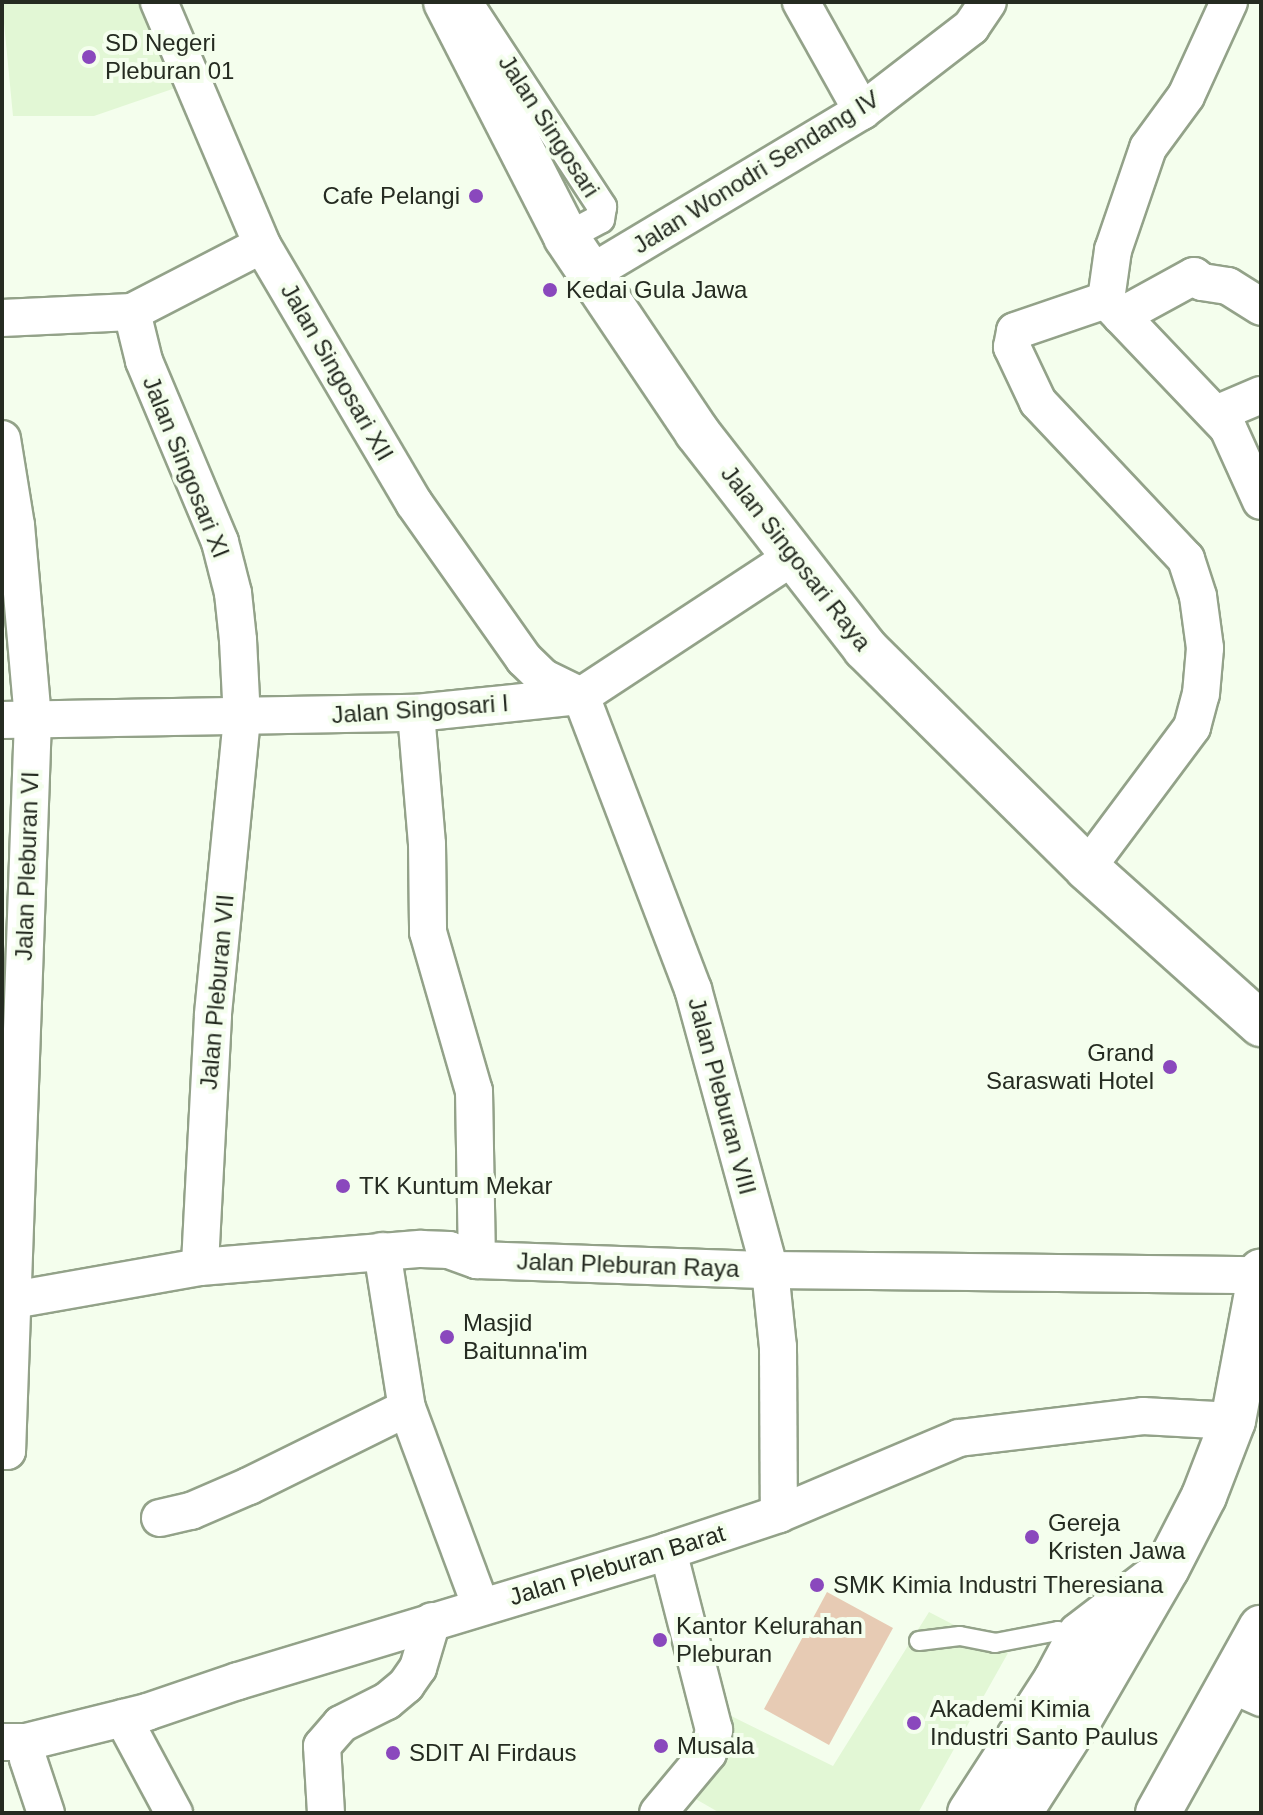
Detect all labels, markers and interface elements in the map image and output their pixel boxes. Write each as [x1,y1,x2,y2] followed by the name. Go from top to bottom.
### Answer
[105,29,234,85] place label: SD Negeri Pleburan 01
[80,48,98,66] marker: SD Negeri Pleburan 01
[492,49,606,203] street label: Jalan Singosari
[627,84,885,260] street label: Jalan Wonodri Sendang IV
[323,182,460,210] place label: Cafe Pelangi
[467,187,485,205] marker: Cafe Pelangi
[566,276,747,304] place label: Kedai Gula Jawa
[275,278,399,466] street label: Jalan Singosari XII
[541,281,559,299] marker: Kedai Gula Jawa
[136,372,236,562] street label: Jalan Singosari XI
[715,460,877,656] street label: Jalan Singosari Raya
[330,688,510,730] street label: Jalan Singosari I
[9,771,45,961] street label: Jalan Pleburan VI
[194,893,240,1091] street label: Jalan Pleburan VII
[682,994,762,1198] street label: Jalan Pleburan VIII
[986,1039,1154,1095] place label: Grand Saraswati Hotel
[1161,1058,1179,1076] marker: Grand Saraswati Hotel
[359,1172,552,1200] place label: TK Kuntum Mekar
[334,1177,352,1195] marker: TK Kuntum Mekar
[516,1247,740,1283] street label: Jalan Pleburan Raya
[463,1309,588,1365] place label: Masjid Baitunna'im
[438,1328,456,1346] marker: Masjid Baitunna'im
[1048,1509,1185,1565] place label: Gereja Kristen Jawa
[506,1518,728,1612] street label: Jalan Pleburan Barat
[1023,1528,1041,1546] marker: Gereja Kristen Jawa
[833,1571,1164,1599] place label: SMK Kimia Industri Theresiana
[808,1576,826,1594] marker: SMK Kimia Industri Theresiana
[676,1612,863,1668] place label: Kantor Kelurahan Pleburan
[651,1631,669,1649] marker: Kantor Kelurahan Pleburan
[930,1695,1158,1751] place label: Akademi Kimia Industri Santo Paulus
[905,1714,923,1732] marker: Akademi Kimia Industri Santo Paulus
[677,1732,754,1760] place label: Musala
[652,1737,670,1755] marker: Musala
[409,1739,578,1767] place label: SDIT Al Firdaus
[384,1744,402,1762] marker: SDIT Al Firdaus

